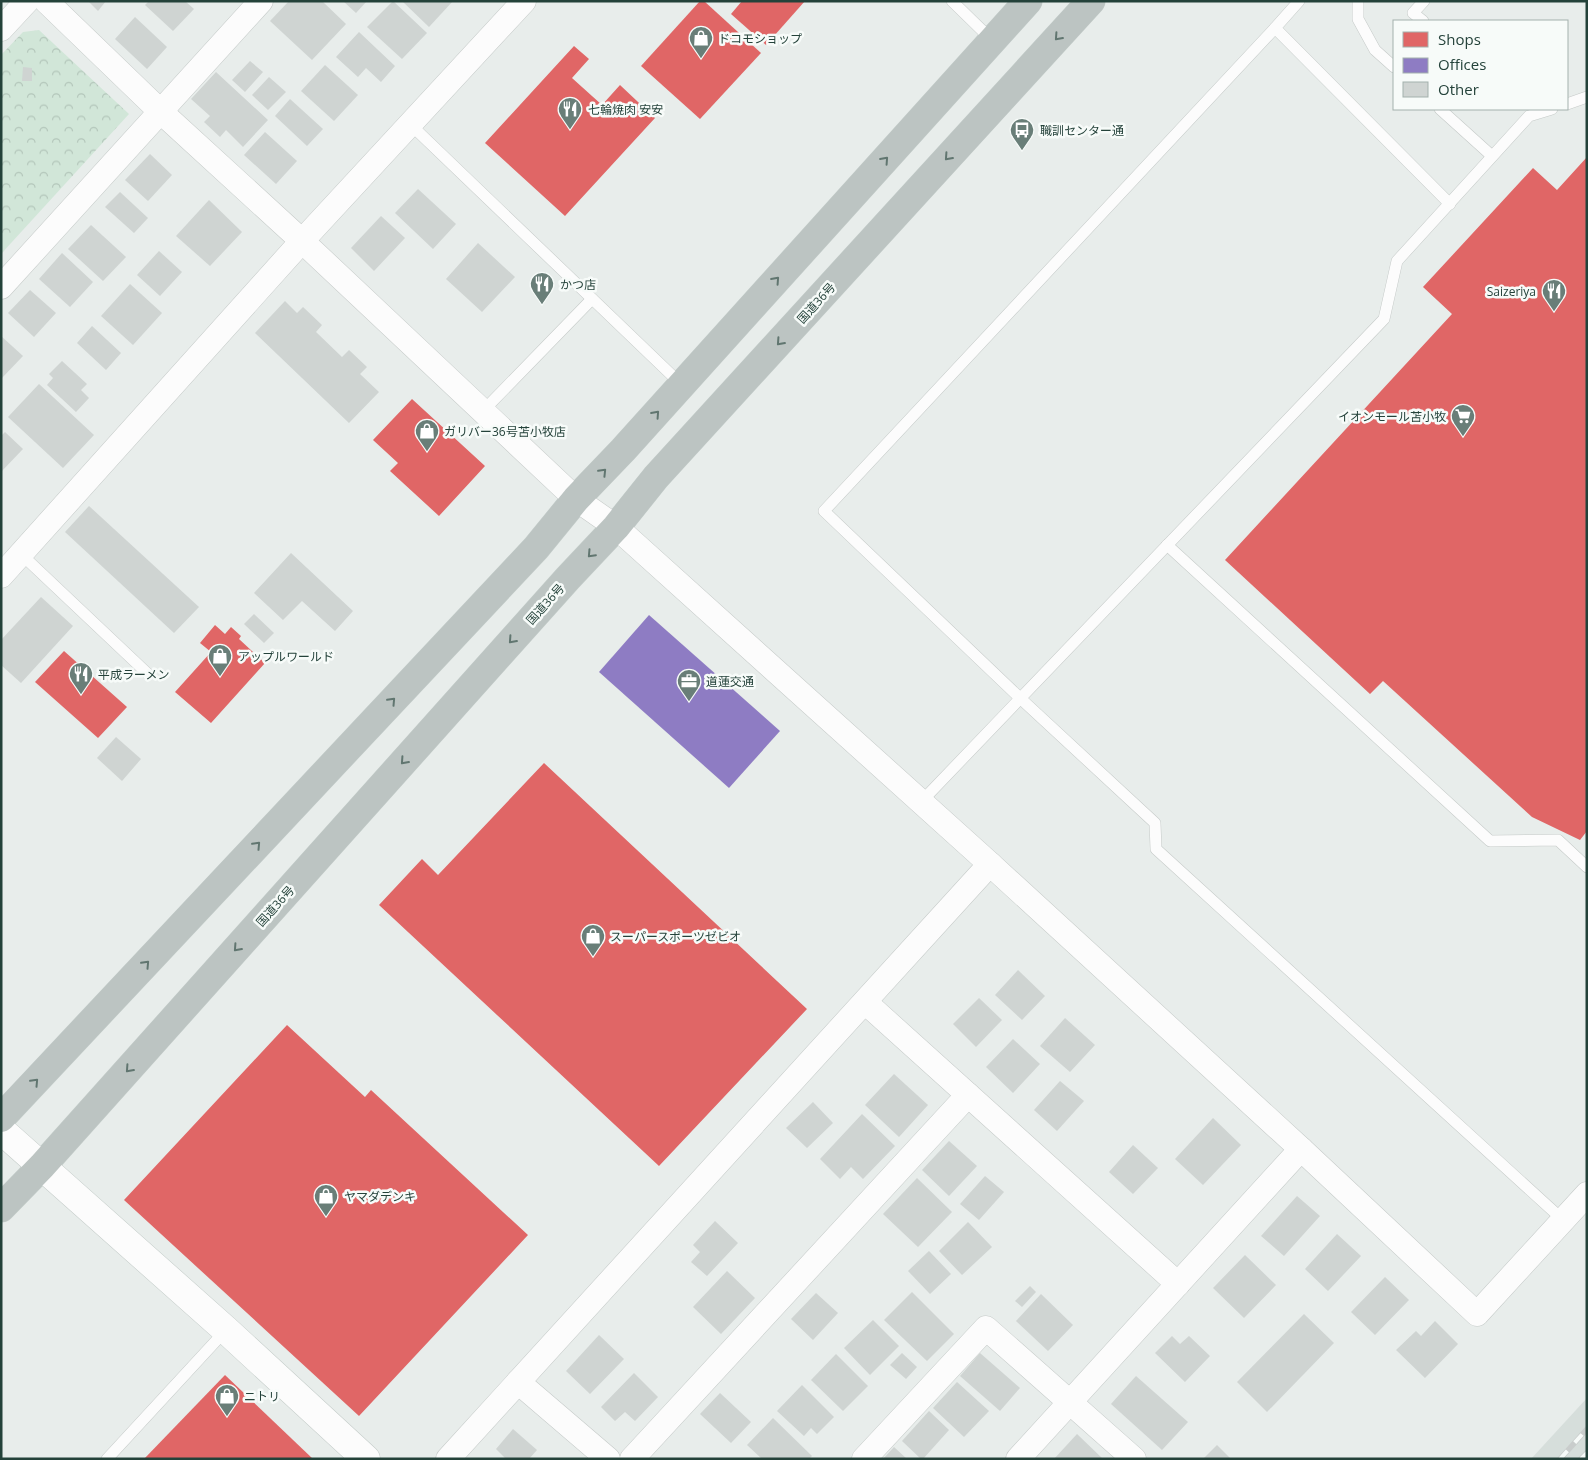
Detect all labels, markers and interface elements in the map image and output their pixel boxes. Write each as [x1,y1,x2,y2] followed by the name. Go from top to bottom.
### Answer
[1393,20,1568,110] legend
[688,25,714,59] shop icon: ドコモショップ
[1438,29,1481,49] text: Shops
[718,30,802,47] place label: ドコモショップ
[1055,32,1064,41] one-way arrow
[1438,54,1486,74] text: Offices
[1438,79,1479,99] text: Other
[557,96,583,130] restaurant icon: 七輪焼肉 安安
[588,101,663,118] place label: 七輪焼肉 安安
[1009,117,1035,151] bus stop icon: 職訓センター通
[1040,122,1124,139] place label: 職訓センター通
[945,152,954,161] one-way arrow
[879,156,888,165] one-way arrow
[529,271,555,305] restaurant icon: かつ店
[560,276,596,293] place label: かつ店
[771,277,780,286] one-way arrow
[1541,278,1567,312] restaurant icon: Saizeriya
[793,279,839,327] street label: 国道36号
[1487,283,1536,300] place label: Saizeriya
[777,336,786,345] one-way arrow
[1450,403,1476,437] supermarket icon: イオンモール苫小牧
[1338,408,1446,425] place label: イオンモール苫小牧
[650,411,659,420] one-way arrow
[414,418,440,452] shop icon: ガリバー36号苫小牧店
[444,423,566,440] place label: ガリバー36号苫小牧店
[597,468,606,477] one-way arrow
[588,548,597,557] one-way arrow
[522,580,568,628] street label: 国道36号
[509,635,518,644] one-way arrow
[207,643,233,677] shop icon: アップルワールド
[238,648,334,665] place label: アップルワールド
[68,661,94,695] restaurant icon: 平成ラーメン
[98,666,170,683] place label: 平成ラーメン
[676,668,702,702] office icon: 道蓮交通
[706,673,754,690] place label: 道蓮交通
[386,698,395,707] one-way arrow
[401,756,410,765] one-way arrow
[251,842,260,851] one-way arrow
[252,882,298,930] street label: 国道36号
[580,923,606,957] shop icon: スーパースポーツゼビオ
[610,928,741,945] place label: スーパースポーツゼビオ
[234,942,243,951] one-way arrow
[140,960,149,969] one-way arrow
[126,1063,135,1072] one-way arrow
[29,1079,38,1088] one-way arrow
[313,1183,339,1217] shop icon: ヤマダデンキ
[344,1188,416,1205] place label: ヤマダデンキ
[214,1383,240,1417] shop icon: ニトリ
[244,1388,280,1405] place label: ニトリ

